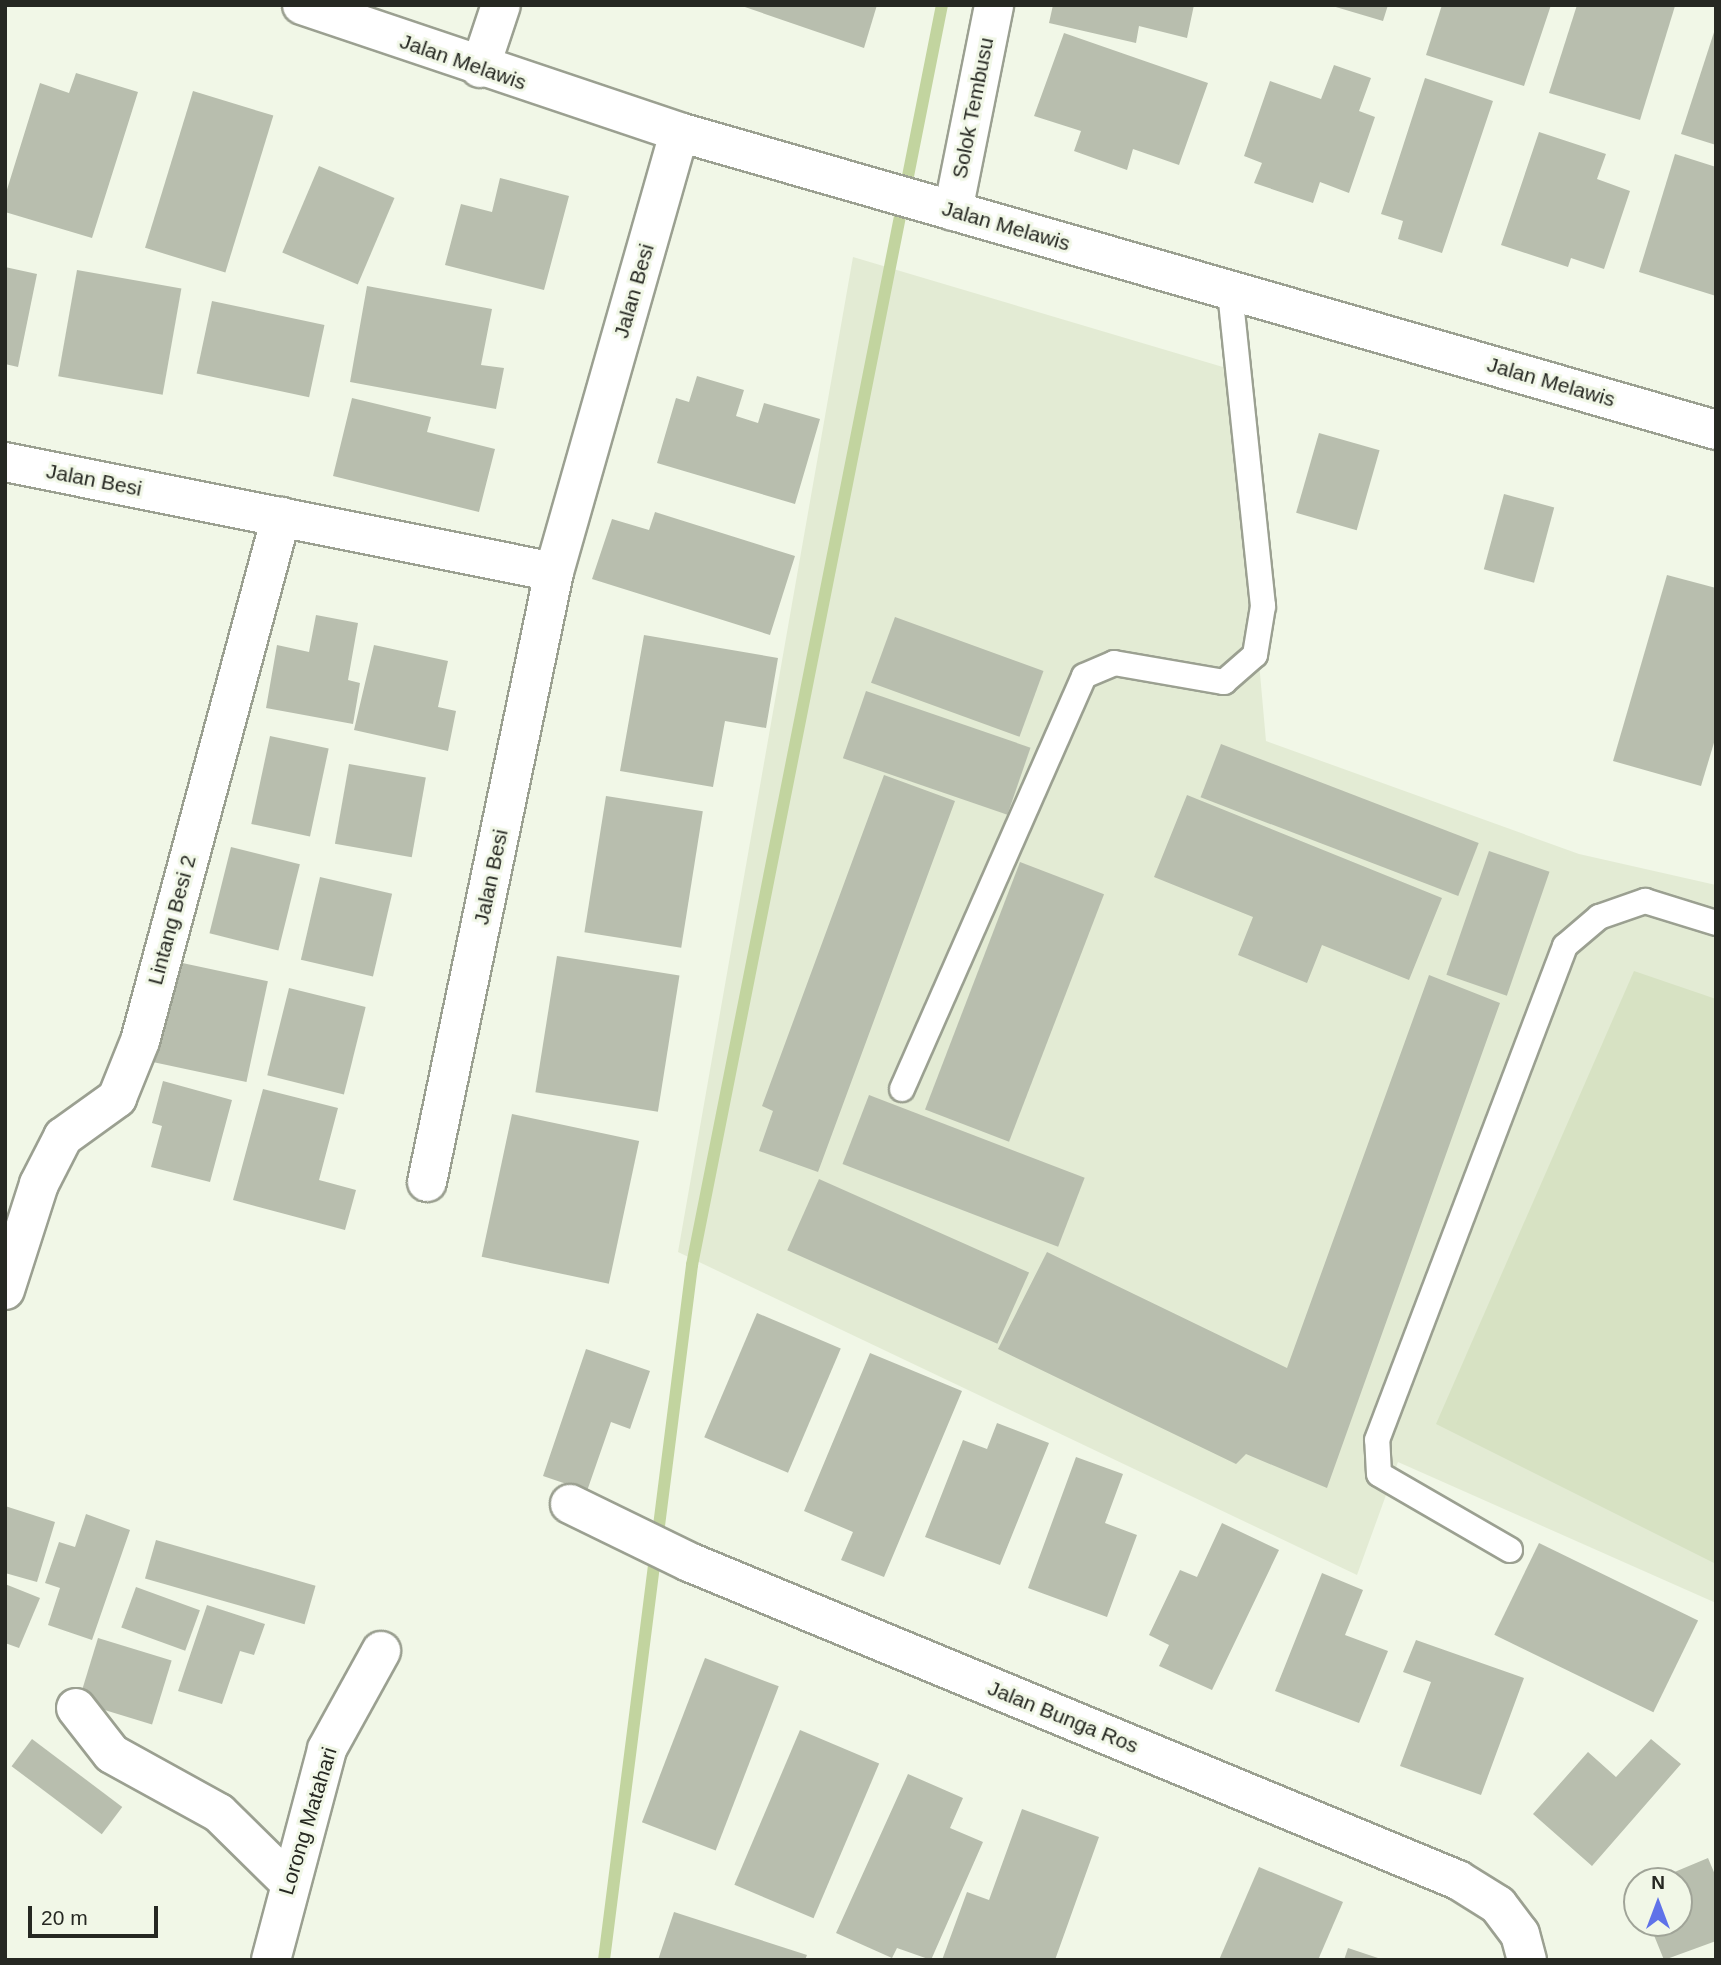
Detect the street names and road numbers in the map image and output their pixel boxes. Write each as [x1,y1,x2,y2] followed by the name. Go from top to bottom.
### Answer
[397,29,529,95] street label: Jalan Melawis
[947,35,999,181] street label: Solok Tembusu
[939,196,1073,256] street label: Jalan Melawis
[609,241,659,341] street label: Jalan Besi
[1484,352,1618,412] street label: Jalan Melawis
[44,458,144,502] street label: Jalan Besi
[469,827,513,927] street label: Jalan Besi
[143,852,201,988] street label: Lintang Besi 2
[984,1675,1142,1759] street label: Jalan Bunga Ros
[274,1744,342,1898] street label: Lorong Matahari

